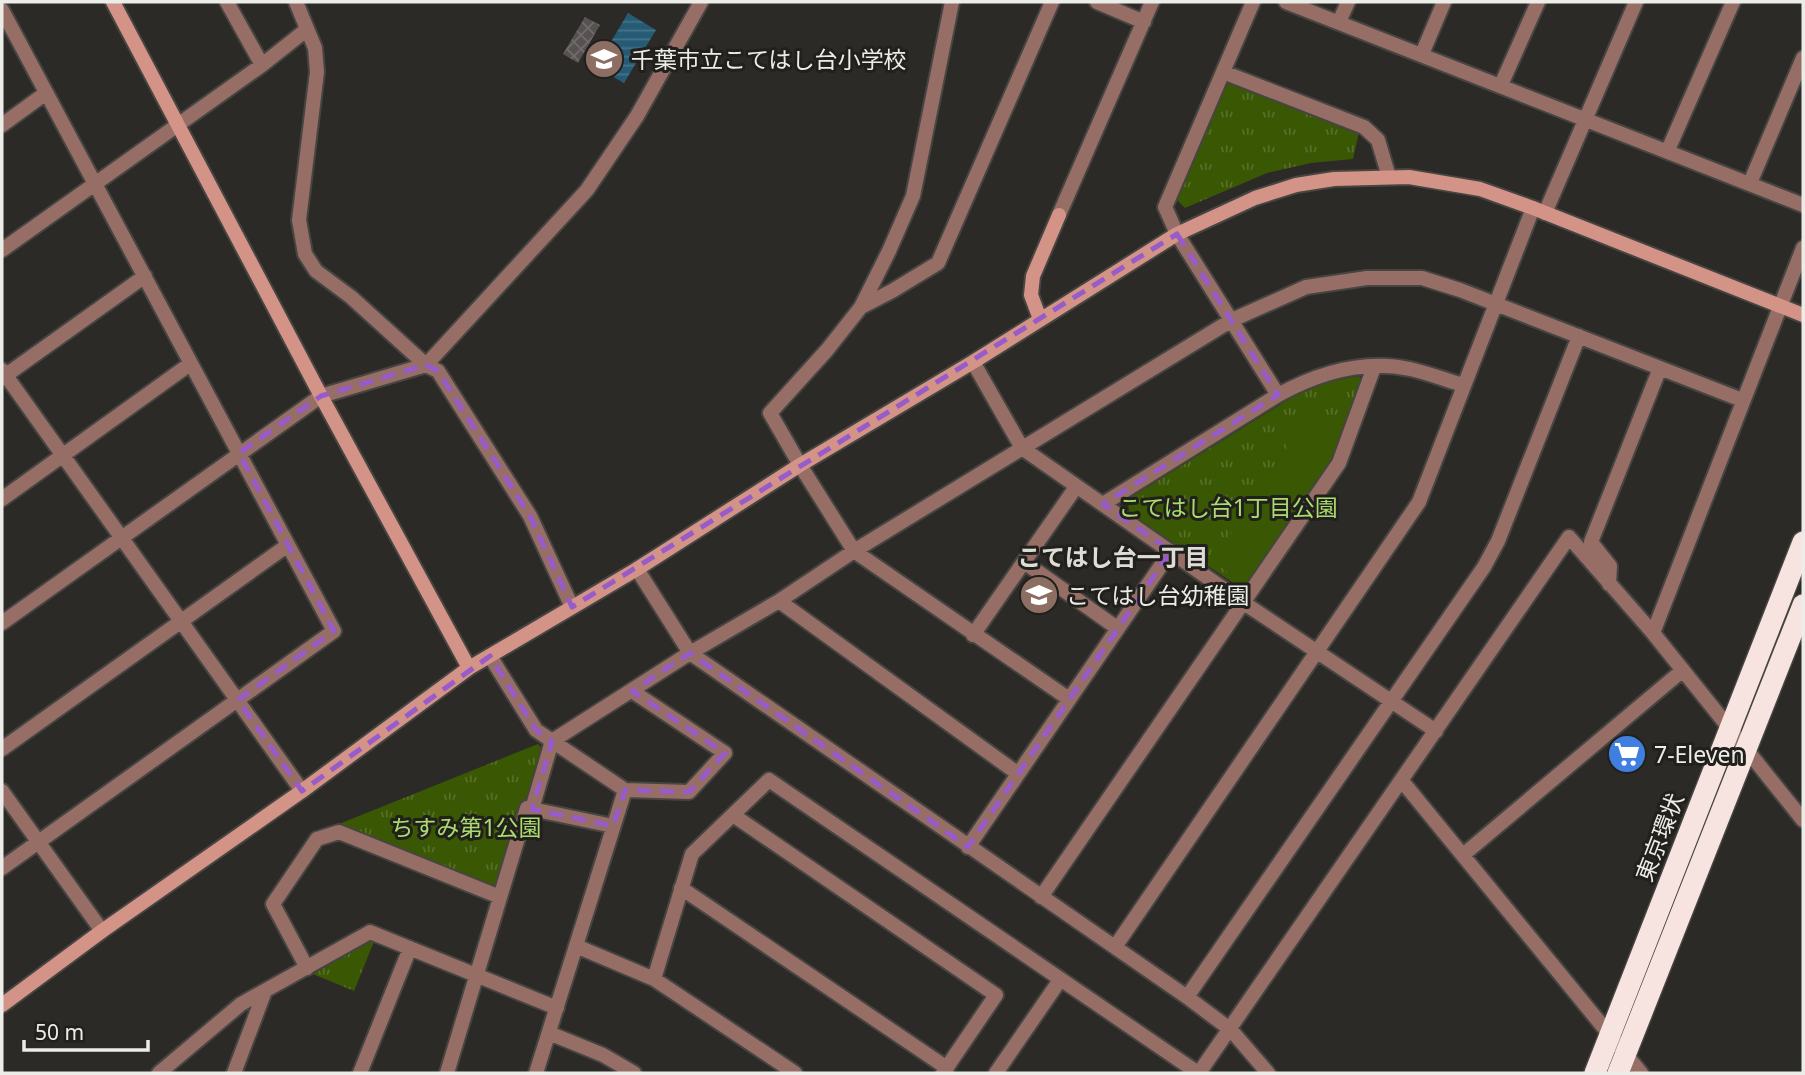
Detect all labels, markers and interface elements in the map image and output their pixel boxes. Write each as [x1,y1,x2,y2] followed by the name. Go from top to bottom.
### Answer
[583,38,625,80] school or university icon: 千葉市立こてはし台小学校
[631,43,907,75] place label: 千葉市立こてはし台小学校
[1118,491,1338,523] park label: こてはし台1丁目公園
[1017,540,1209,573] district label: こてはし台一丁目
[1018,574,1060,616] school or university icon: こてはし台幼稚園
[1066,579,1250,611] place label: こてはし台幼稚園
[1606,733,1648,775] supermarket icon: 7-Eleven
[1654,738,1745,770] place label: 7-Eleven
[1628,788,1690,886] street label: 東京環状
[390,811,542,843] park label: ちすみ第1公園
[24,1009,149,1052] scale bar
[35,1018,84,1046] text: 50 m

